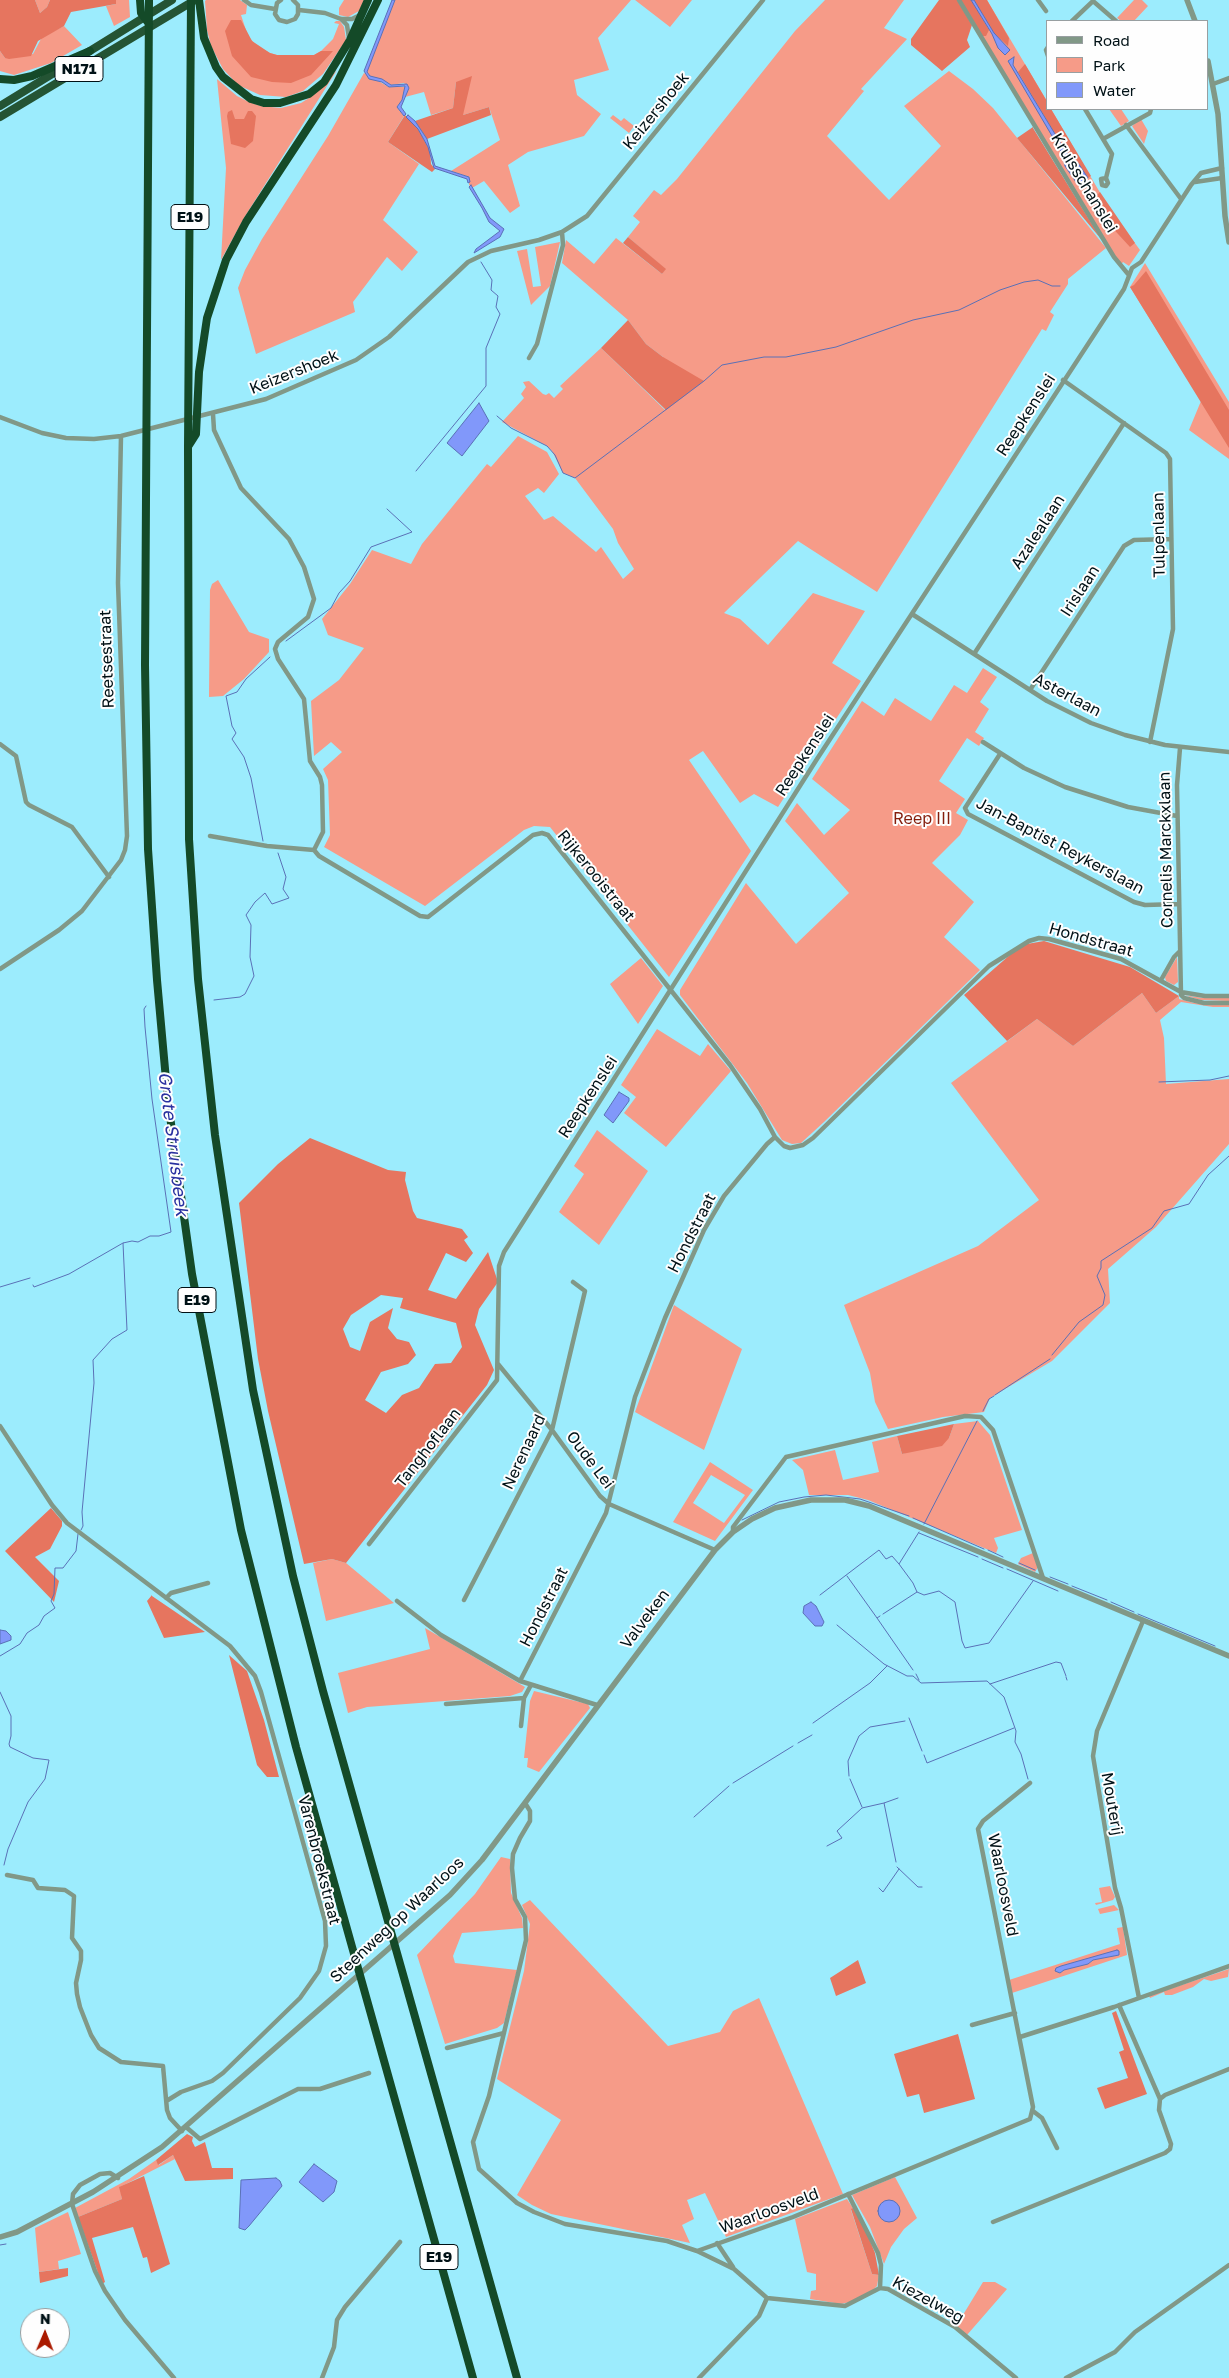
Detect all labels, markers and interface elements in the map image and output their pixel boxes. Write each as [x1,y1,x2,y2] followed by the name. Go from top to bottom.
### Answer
[1046,20,1209,110] legend
[1093,31,1130,49] text: Road
[55,56,103,82] road number: N171
[1093,56,1125,74] text: Park
[619,68,693,154] street label: Keizershoek
[1093,81,1136,99] text: Water
[1047,130,1121,236] street label: Kruisschanslei
[171,204,209,230] road number: E19
[247,345,341,399] street label: Keizershoek
[992,370,1060,460] street label: Reepkenslei
[1007,491,1069,573] street label: Azalealaan
[1149,492,1169,578] street label: Tulpenlaan
[1056,562,1104,620] street label: Irislaan
[96,609,118,709] street label: Reetsestraat
[1030,669,1104,721] street label: Asterlaan
[771,710,839,800] street label: Reepkenslei
[1155,772,1177,928] street label: Cornelis Marckxlaan
[973,794,1147,898] street label: Jan-Baptist Reykerslaan
[893,809,951,829] park label: Reep III
[553,826,639,926] street label: Rijkerooistraat
[1047,919,1135,961] street label: Hondstraat
[554,1052,622,1142] street label: Reepkenslei
[153,1071,193,1217] water label: Grote Struisbeek
[664,1190,720,1276] street label: Hondstraat
[178,1288,216,1312] road number: E19
[391,1405,465,1491] street label: Tanghoflaan
[498,1411,550,1493] street label: Nerenaard
[562,1427,618,1493] street label: Oude Lei
[516,1564,572,1650] street label: Hondstraat
[616,1586,674,1652] street label: Valveken
[1097,1771,1127,1837] street label: Mouterij
[294,1793,344,1927] street label: Varenbroekstraat
[984,1832,1022,1938] street label: Waarloosveld
[326,1853,468,1987] street label: Steenweg op Waarloos
[717,2184,821,2238] street label: Waarloosveld
[420,2244,458,2270] road number: E19
[889,2272,967,2328] street label: Kiezelweg
[20,2308,70,2358] north arrow
[40,2310,51,2327] text: N

